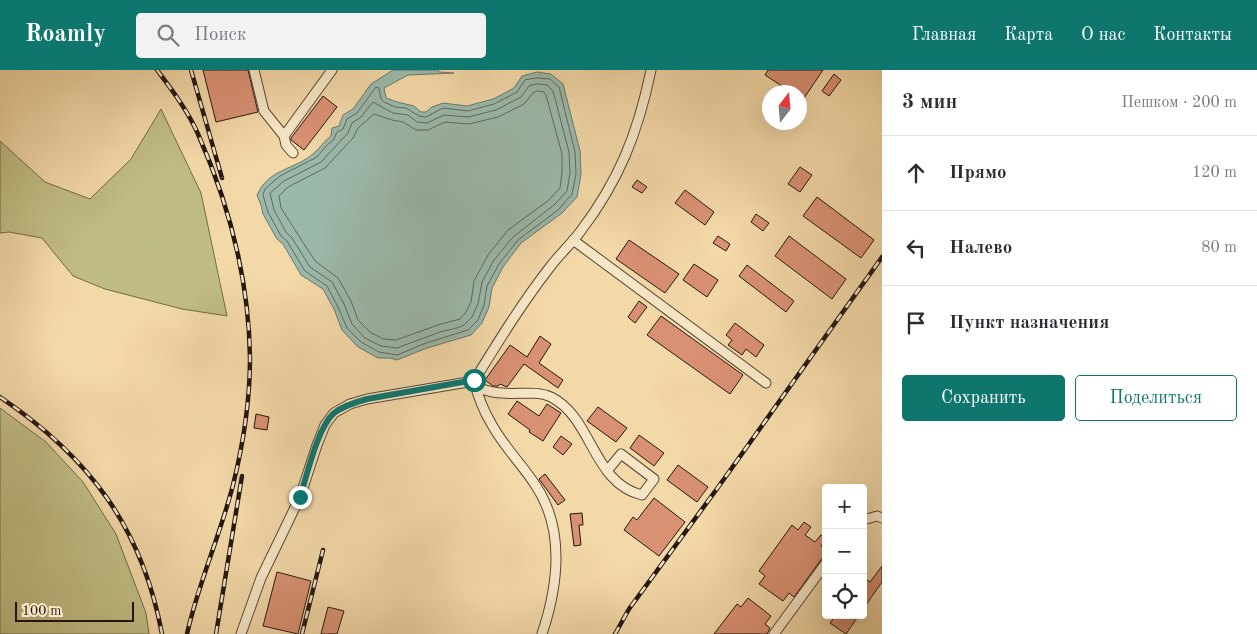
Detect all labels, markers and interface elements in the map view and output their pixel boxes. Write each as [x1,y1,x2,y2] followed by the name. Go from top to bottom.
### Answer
[136,13,486,58] search box
[154,21,182,49] icon: search
[25,23,106,47] text: Roamly
[194,26,246,45] text: Поиск
[912,26,976,44] text: Главная
[1004,26,1053,44] text: Карта
[1081,26,1125,44] text: О нас
[1153,26,1232,44] text: Контакты
[762,85,807,130] north arrow
[902,92,957,113] text: 3 мин
[1121,95,1237,111] text: Пешком · 200 m
[902,159,930,187] icon: ahead
[949,164,1007,183] text: Прямо
[1192,165,1237,181] text: 120 m
[902,234,930,262] icon: left
[949,239,1012,258] text: Налево
[1201,240,1237,256] text: 80 m
[902,309,930,337] icon: arrive
[949,314,1109,333] text: Пункт назначения
[463,369,486,392] route start
[902,375,1065,421] button: Сохранить
[1075,375,1237,421] button: Поделиться
[822,484,867,619] map controls
[822,484,867,529] button: +
[289,486,312,509] route end
[822,529,867,574] button: −
[822,574,867,619] button: locate
[15,599,134,622] scale bar
[22,604,61,618] text: 100 m

